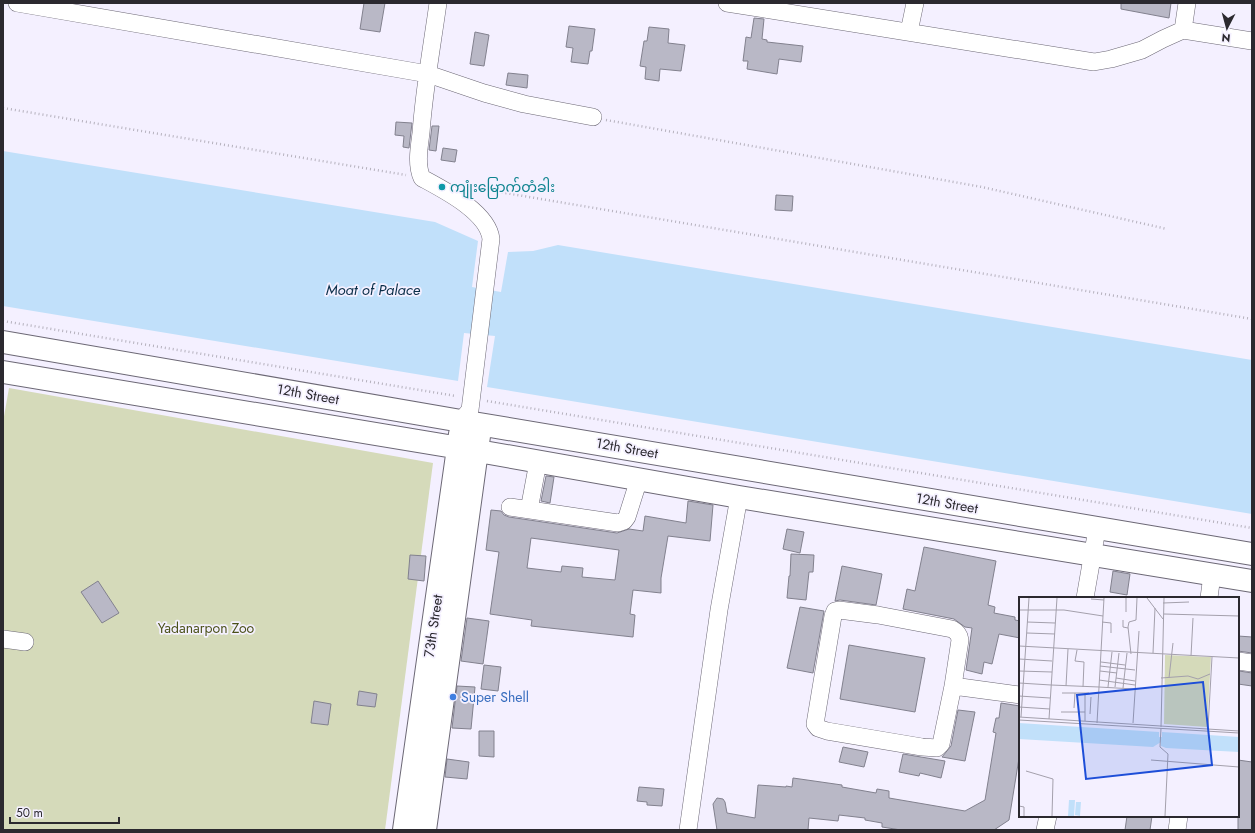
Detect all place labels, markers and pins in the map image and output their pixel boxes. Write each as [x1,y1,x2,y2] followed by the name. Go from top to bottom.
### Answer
[450,177,555,199] place label: ကျုံးမြောက်တံခါး
[437,182,447,192] marker: ကျုံးမြောက်တံခါး
[461,687,529,707] place label: Super Shell
[448,692,458,702] marker: Super Shell

